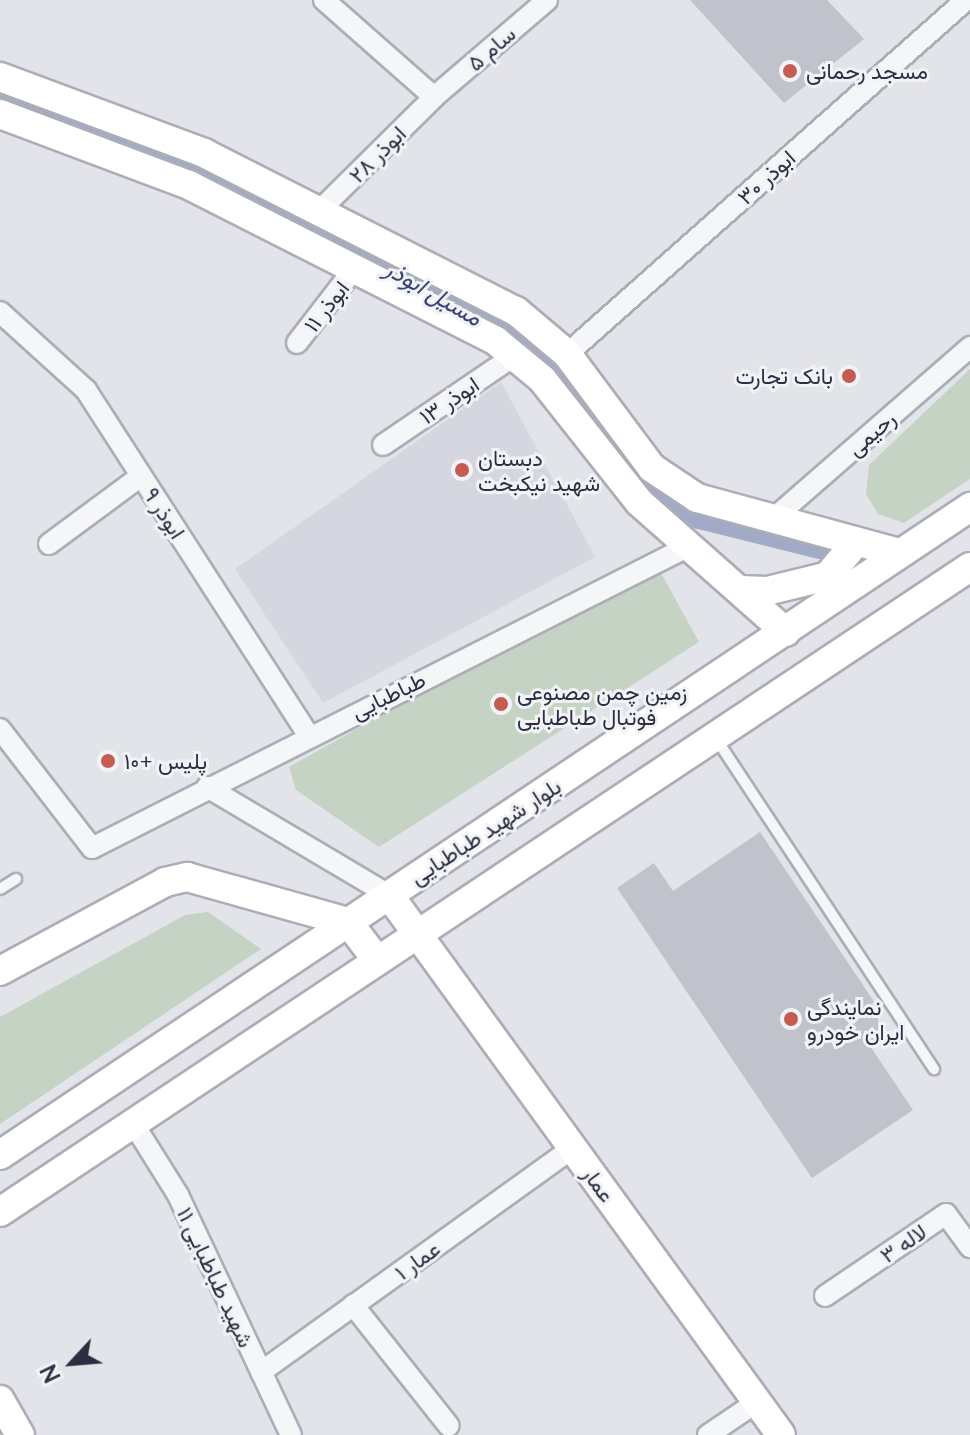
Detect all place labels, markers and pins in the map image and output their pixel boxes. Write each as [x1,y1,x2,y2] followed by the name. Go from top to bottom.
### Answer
[806,58,928,84] place label: مسجد رحمانی
[781,62,799,80] marker: مسجد رحمانی
[736,363,833,389] place label: بانک تجارت
[840,367,858,385] marker: بانک تجارت
[478,444,600,496] place label: دبستان شهید نیکبخت
[453,461,471,479] marker: دبستان شهید نیکبخت
[517,678,687,730] place label: زمین چمن مصنوعی فوتبال طباطبایی
[492,695,510,713] marker: زمین چمن مصنوعی فوتبال طباطبایی
[124,748,207,774] place label: پلیس +۱۰
[99,752,117,770] marker: پلیس +۱۰
[807,993,904,1044] place label: نمایندگی ایران خودرو
[782,1010,800,1028] marker: نمایندگی ایران خودرو

